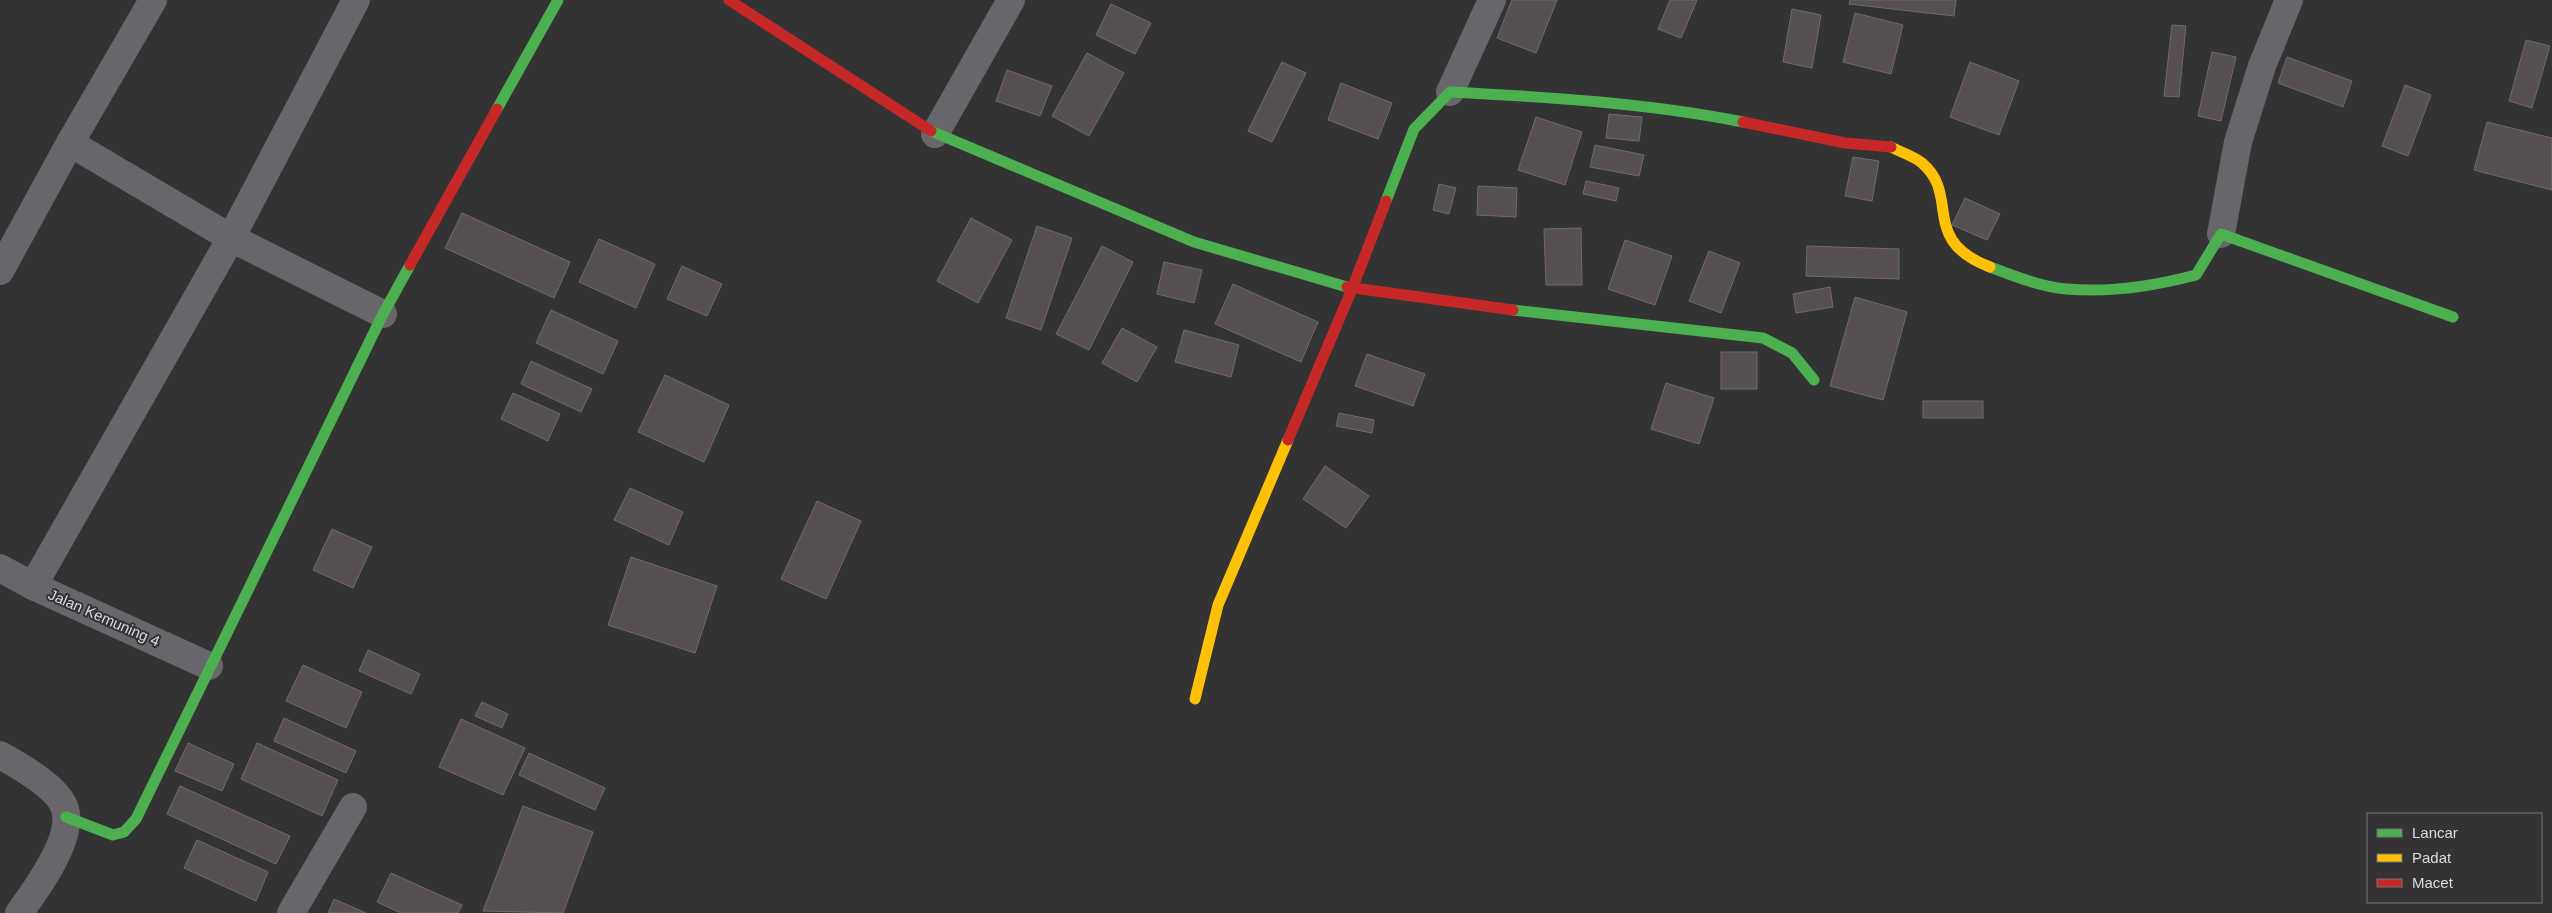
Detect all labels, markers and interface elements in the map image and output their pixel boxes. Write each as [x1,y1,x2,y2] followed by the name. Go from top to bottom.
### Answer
[46,585,163,650] street label: Jalan Kemuning 4
[2367,813,2542,903] legend
[2412,824,2458,841] text: Lancar
[2412,849,2452,866] text: Padat
[2412,874,2454,891] text: Macet

